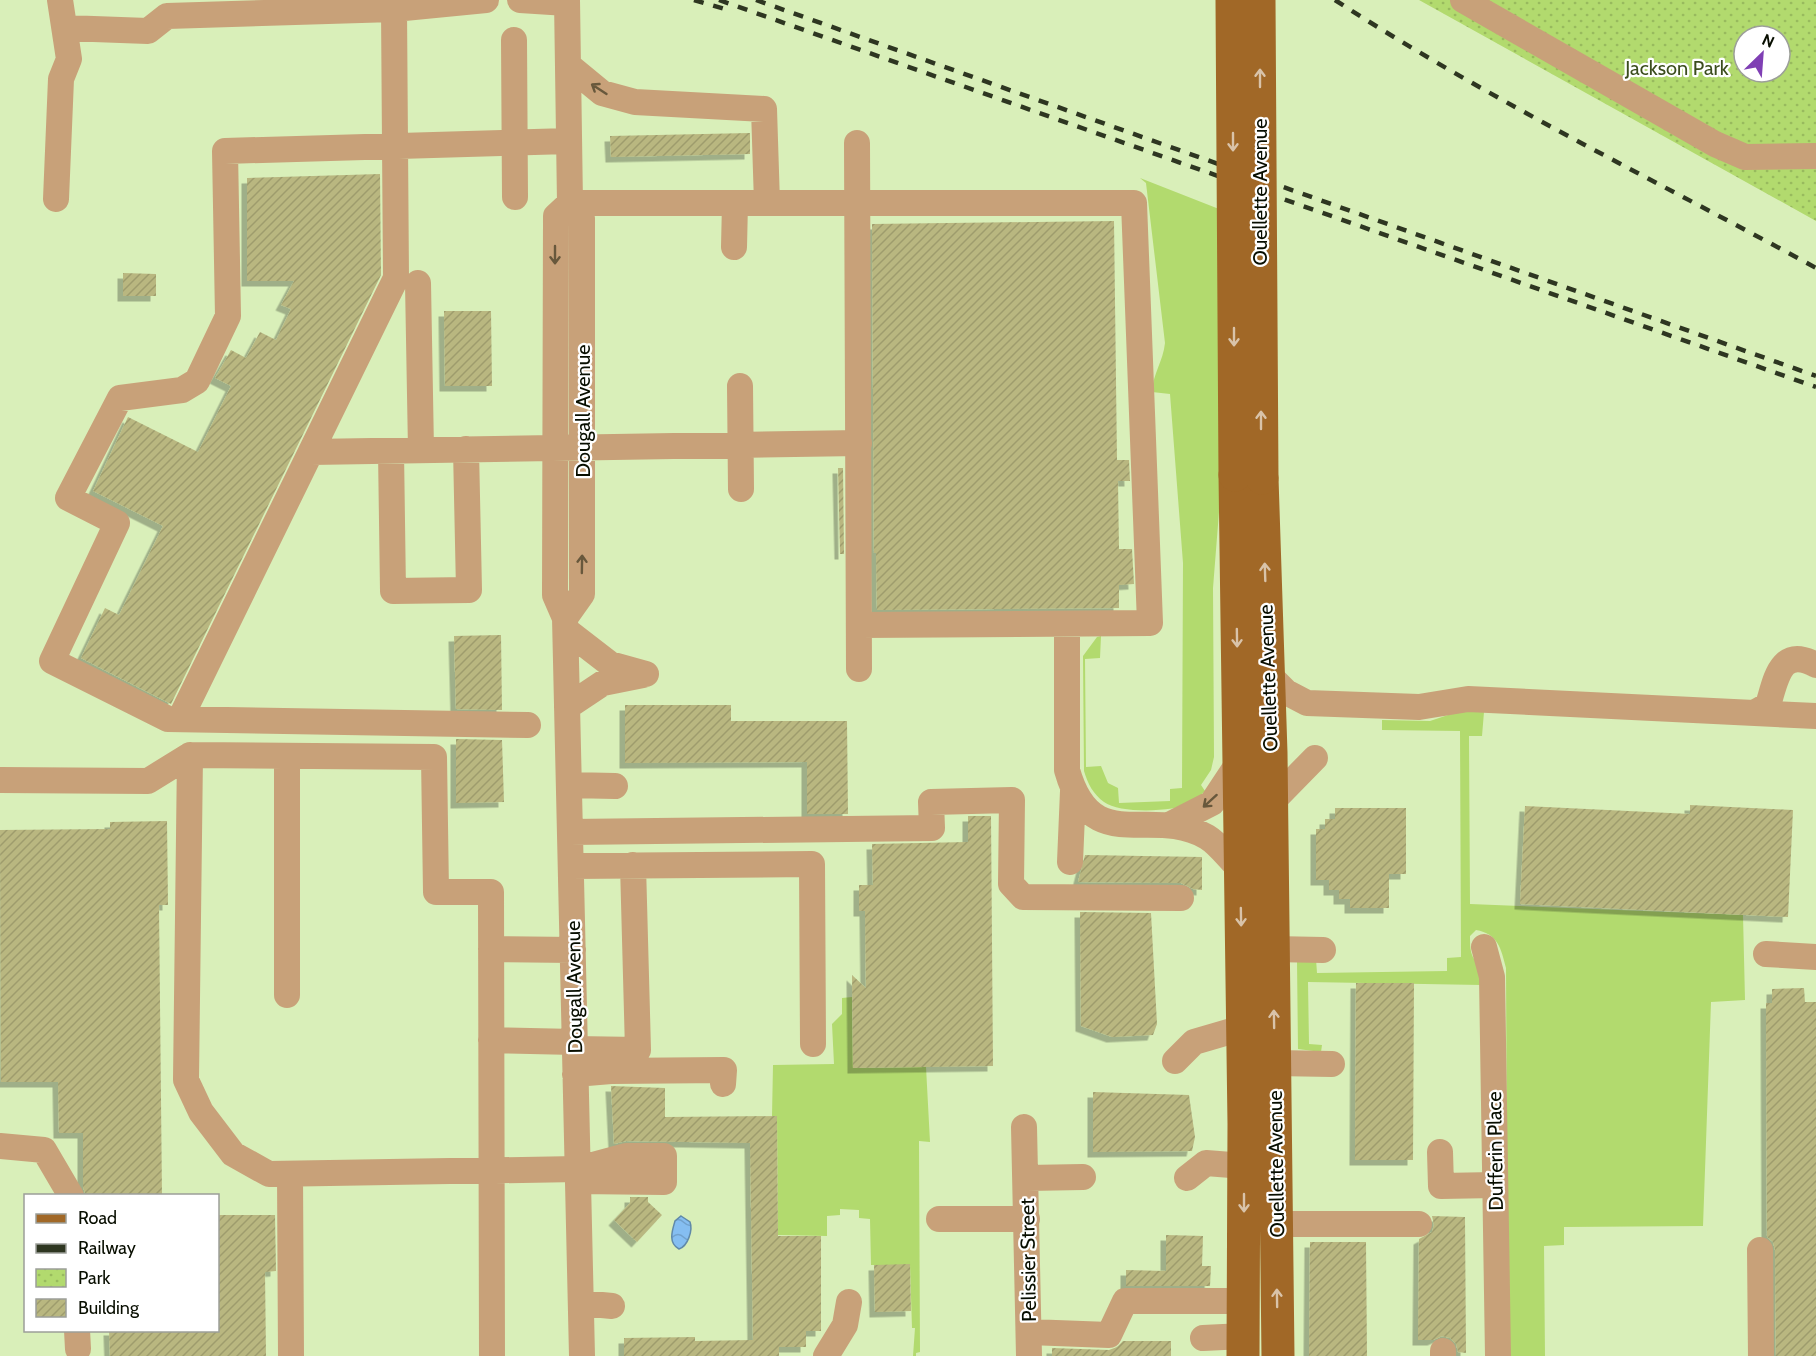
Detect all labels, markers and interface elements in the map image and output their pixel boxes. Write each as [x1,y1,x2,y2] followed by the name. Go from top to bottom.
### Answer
[1732,24,1792,84] north arrow
[1759,30,1777,52] text: N
[1624,56,1729,80] park label: Jackson Park
[1254,68,1265,88] one-way arrow
[591,83,607,95] one-way arrow
[1248,118,1272,266] street label: Ouellette Avenue
[1227,132,1239,152] one-way arrow
[549,244,561,264] one-way arrow
[1229,327,1240,347] one-way arrow
[571,345,595,477] street label: Dougall Avenue
[1255,410,1267,430] one-way arrow
[576,555,588,575] one-way arrow
[1259,562,1271,582] one-way arrow
[1253,604,1283,752] street label: Ouellette Avenue
[1232,628,1243,648] one-way arrow
[1203,794,1218,808] one-way arrow
[1235,907,1247,927] one-way arrow
[561,920,587,1054] street label: Dougall Avenue
[1268,1009,1280,1029] one-way arrow
[1263,1090,1289,1238] street label: Ouellette Avenue
[1482,1091,1508,1211] street label: Dufferin Place
[1238,1193,1250,1213] one-way arrow
[24,1194,219,1332] legend
[1015,1198,1041,1322] street label: Pelissier Street
[78,1207,117,1229] text: Road
[78,1237,136,1259] text: Railway
[78,1267,111,1289] text: Park
[1272,1288,1283,1308] one-way arrow
[78,1297,140,1319] text: Building

